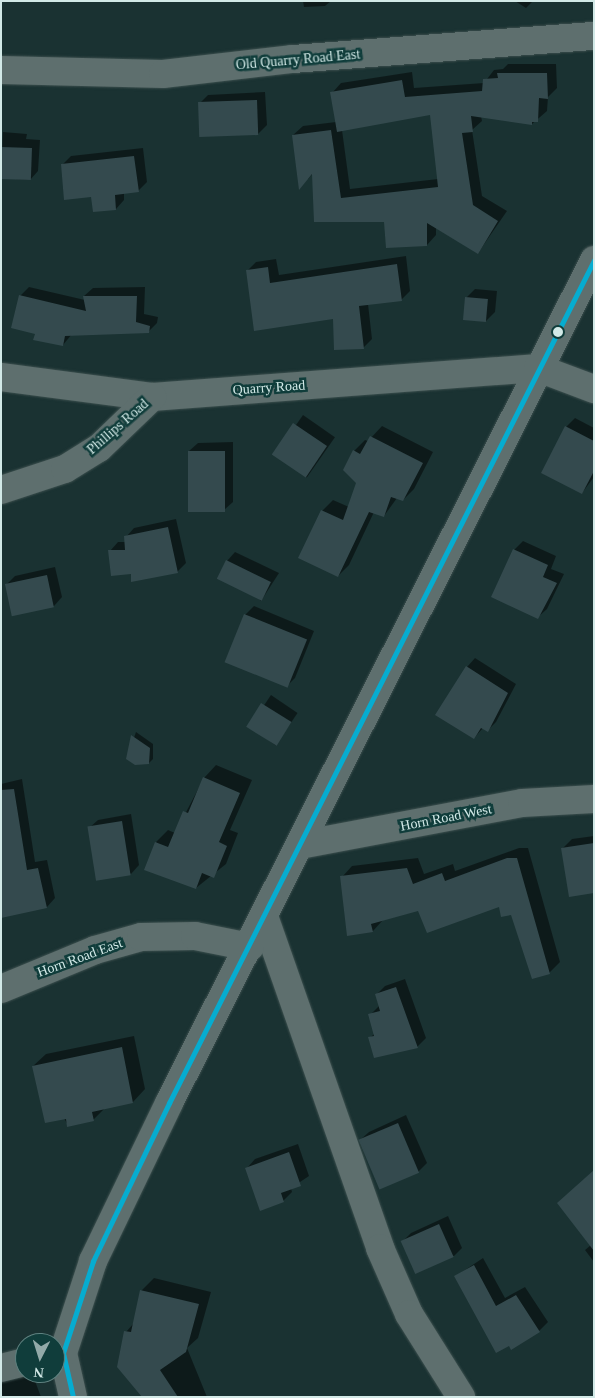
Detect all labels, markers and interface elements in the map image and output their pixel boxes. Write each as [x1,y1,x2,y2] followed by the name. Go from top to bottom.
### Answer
[235,46,361,74] street label: Old Quarry Road East
[553,327,563,337] unlabelled marker
[232,377,306,399] street label: Quarry Road
[84,396,152,458] street label: Phillips Road
[399,801,493,835] street label: Horn Road West
[35,935,125,981] street label: Horn Road East
[15,1333,65,1383] north arrow
[33,1365,44,1380] text: N

